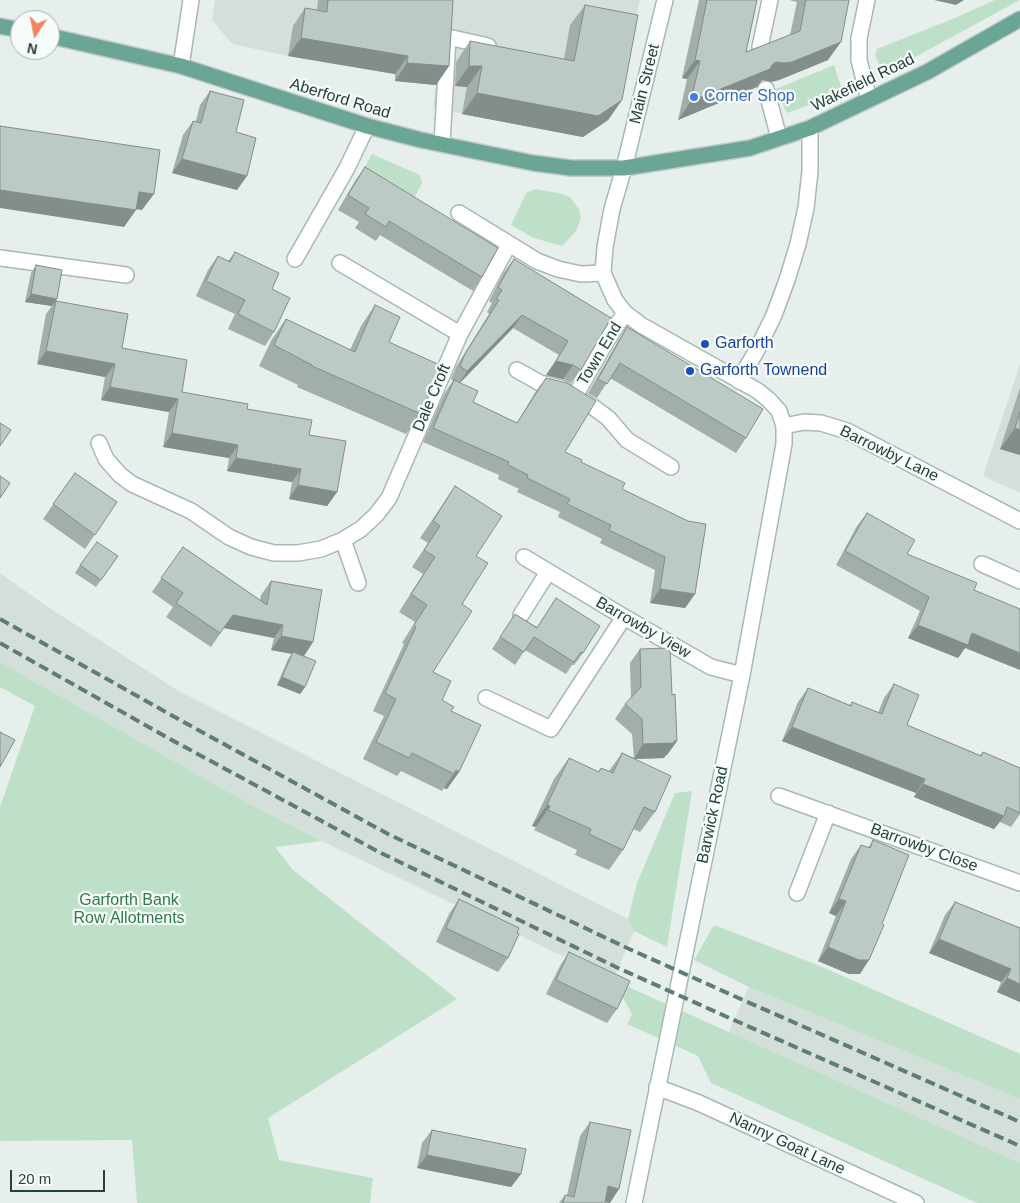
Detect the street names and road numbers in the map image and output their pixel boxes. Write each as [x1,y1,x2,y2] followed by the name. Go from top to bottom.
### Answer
[626,42,664,126] street label: Main Street
[808,50,918,116] street label: Wakefield Road
[287,75,393,123] street label: Aberford Road
[574,319,626,389] street label: Town End
[409,361,455,435] street label: Dale Croft
[836,422,942,486] street label: Barrowby Lane
[592,593,694,663] street label: Barrowby View
[693,765,733,865] street label: Barwick Road
[868,820,980,876] street label: Barrowby Close
[726,1109,848,1179] street label: Nanny Goat Lane

